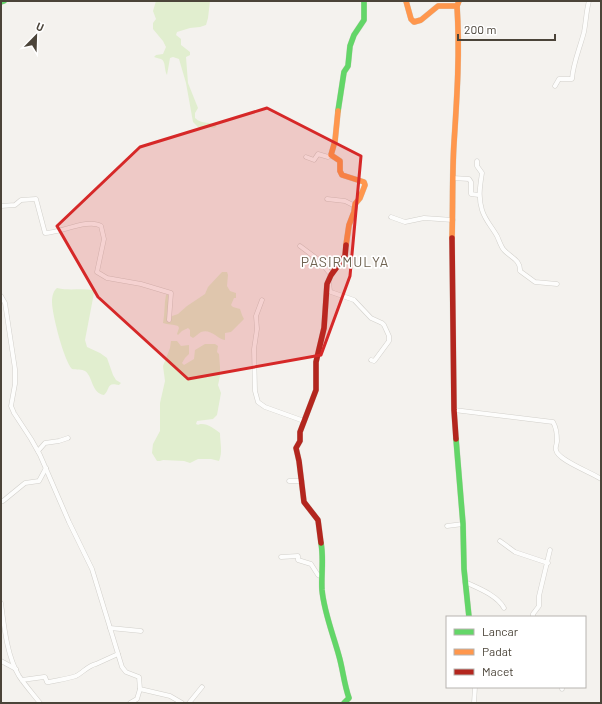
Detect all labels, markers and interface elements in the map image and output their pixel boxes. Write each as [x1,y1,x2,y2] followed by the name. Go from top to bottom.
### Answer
[16,16,56,56] north arrow
[458,16,555,42] scale bar
[34,19,46,34] text: U
[464,22,496,36] text: 200 m
[301,253,389,270] district label: PASIRMULYA
[446,616,586,688] legend
[482,624,519,638] text: Lancar
[482,644,512,658] text: Padat
[482,664,514,678] text: Macet

